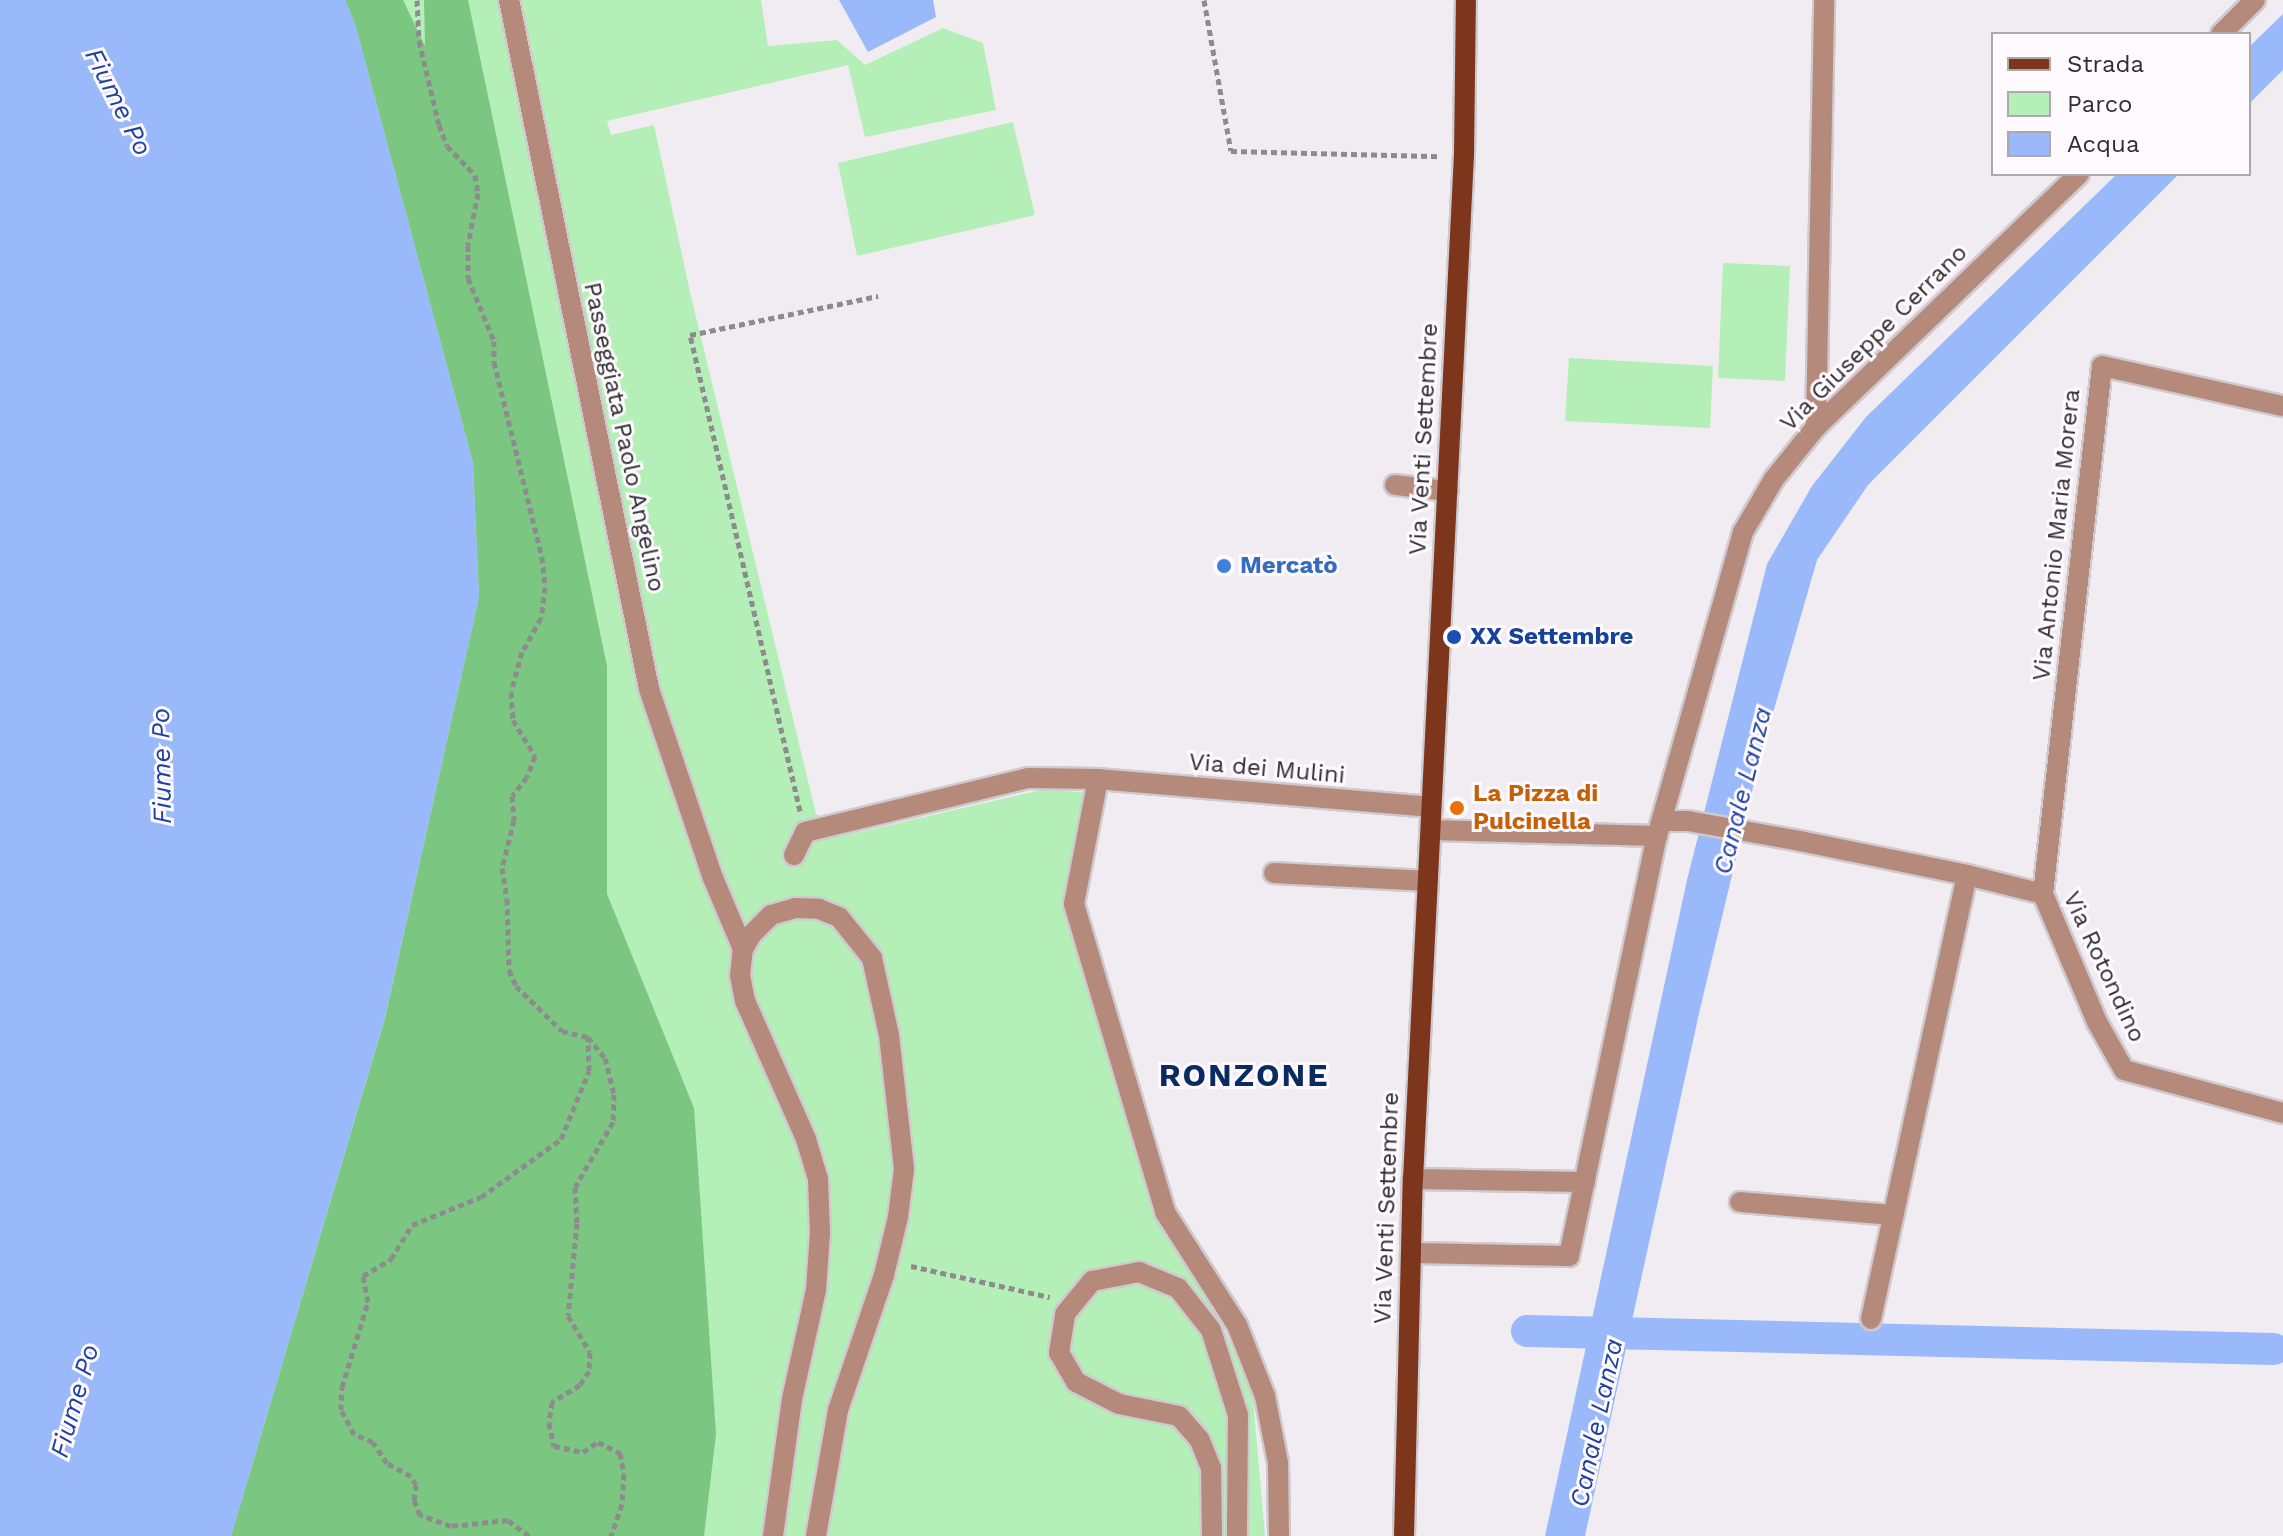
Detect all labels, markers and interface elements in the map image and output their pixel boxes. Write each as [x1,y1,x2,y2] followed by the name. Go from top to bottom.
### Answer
[1991,32,2251,176] legend
[78,43,158,161] water label: Fiume Po
[2067,50,2144,78] text: Strada
[2067,90,2132,118] text: Parco
[2067,130,2140,158] text: Acqua
[1774,238,1974,438] street label: Via Giuseppe Cerrano
[577,279,671,595] street label: Passeggiata Paolo Angelino
[1404,322,1444,556] street label: Via Venti Settembre
[2027,387,2087,683] street label: Via Antonio Maria Morera
[1240,552,1338,580] place label: Mercatò
[1215,557,1233,575] marker: Mercatò
[1470,623,1634,651] place label: XX Settembre
[1445,628,1463,646] marker: XX Settembre
[1707,704,1779,878] water label: Canale Lanza
[145,708,179,824] water label: Fiume Po
[1187,748,1347,790] street label: Via dei Mulini
[1473,780,1599,836] place label: La Pizza di Pulcinella
[1448,799,1466,817] marker: La Pizza di Pulcinella
[2056,887,2152,1047] street label: Via Rotondino
[1159,1056,1329,1094] district label: RONZONE
[1369,1091,1405,1325] street label: Via Venti Settembre
[1564,1336,1630,1510] water label: Canale Lanza
[44,1341,106,1461] water label: Fiume Po

